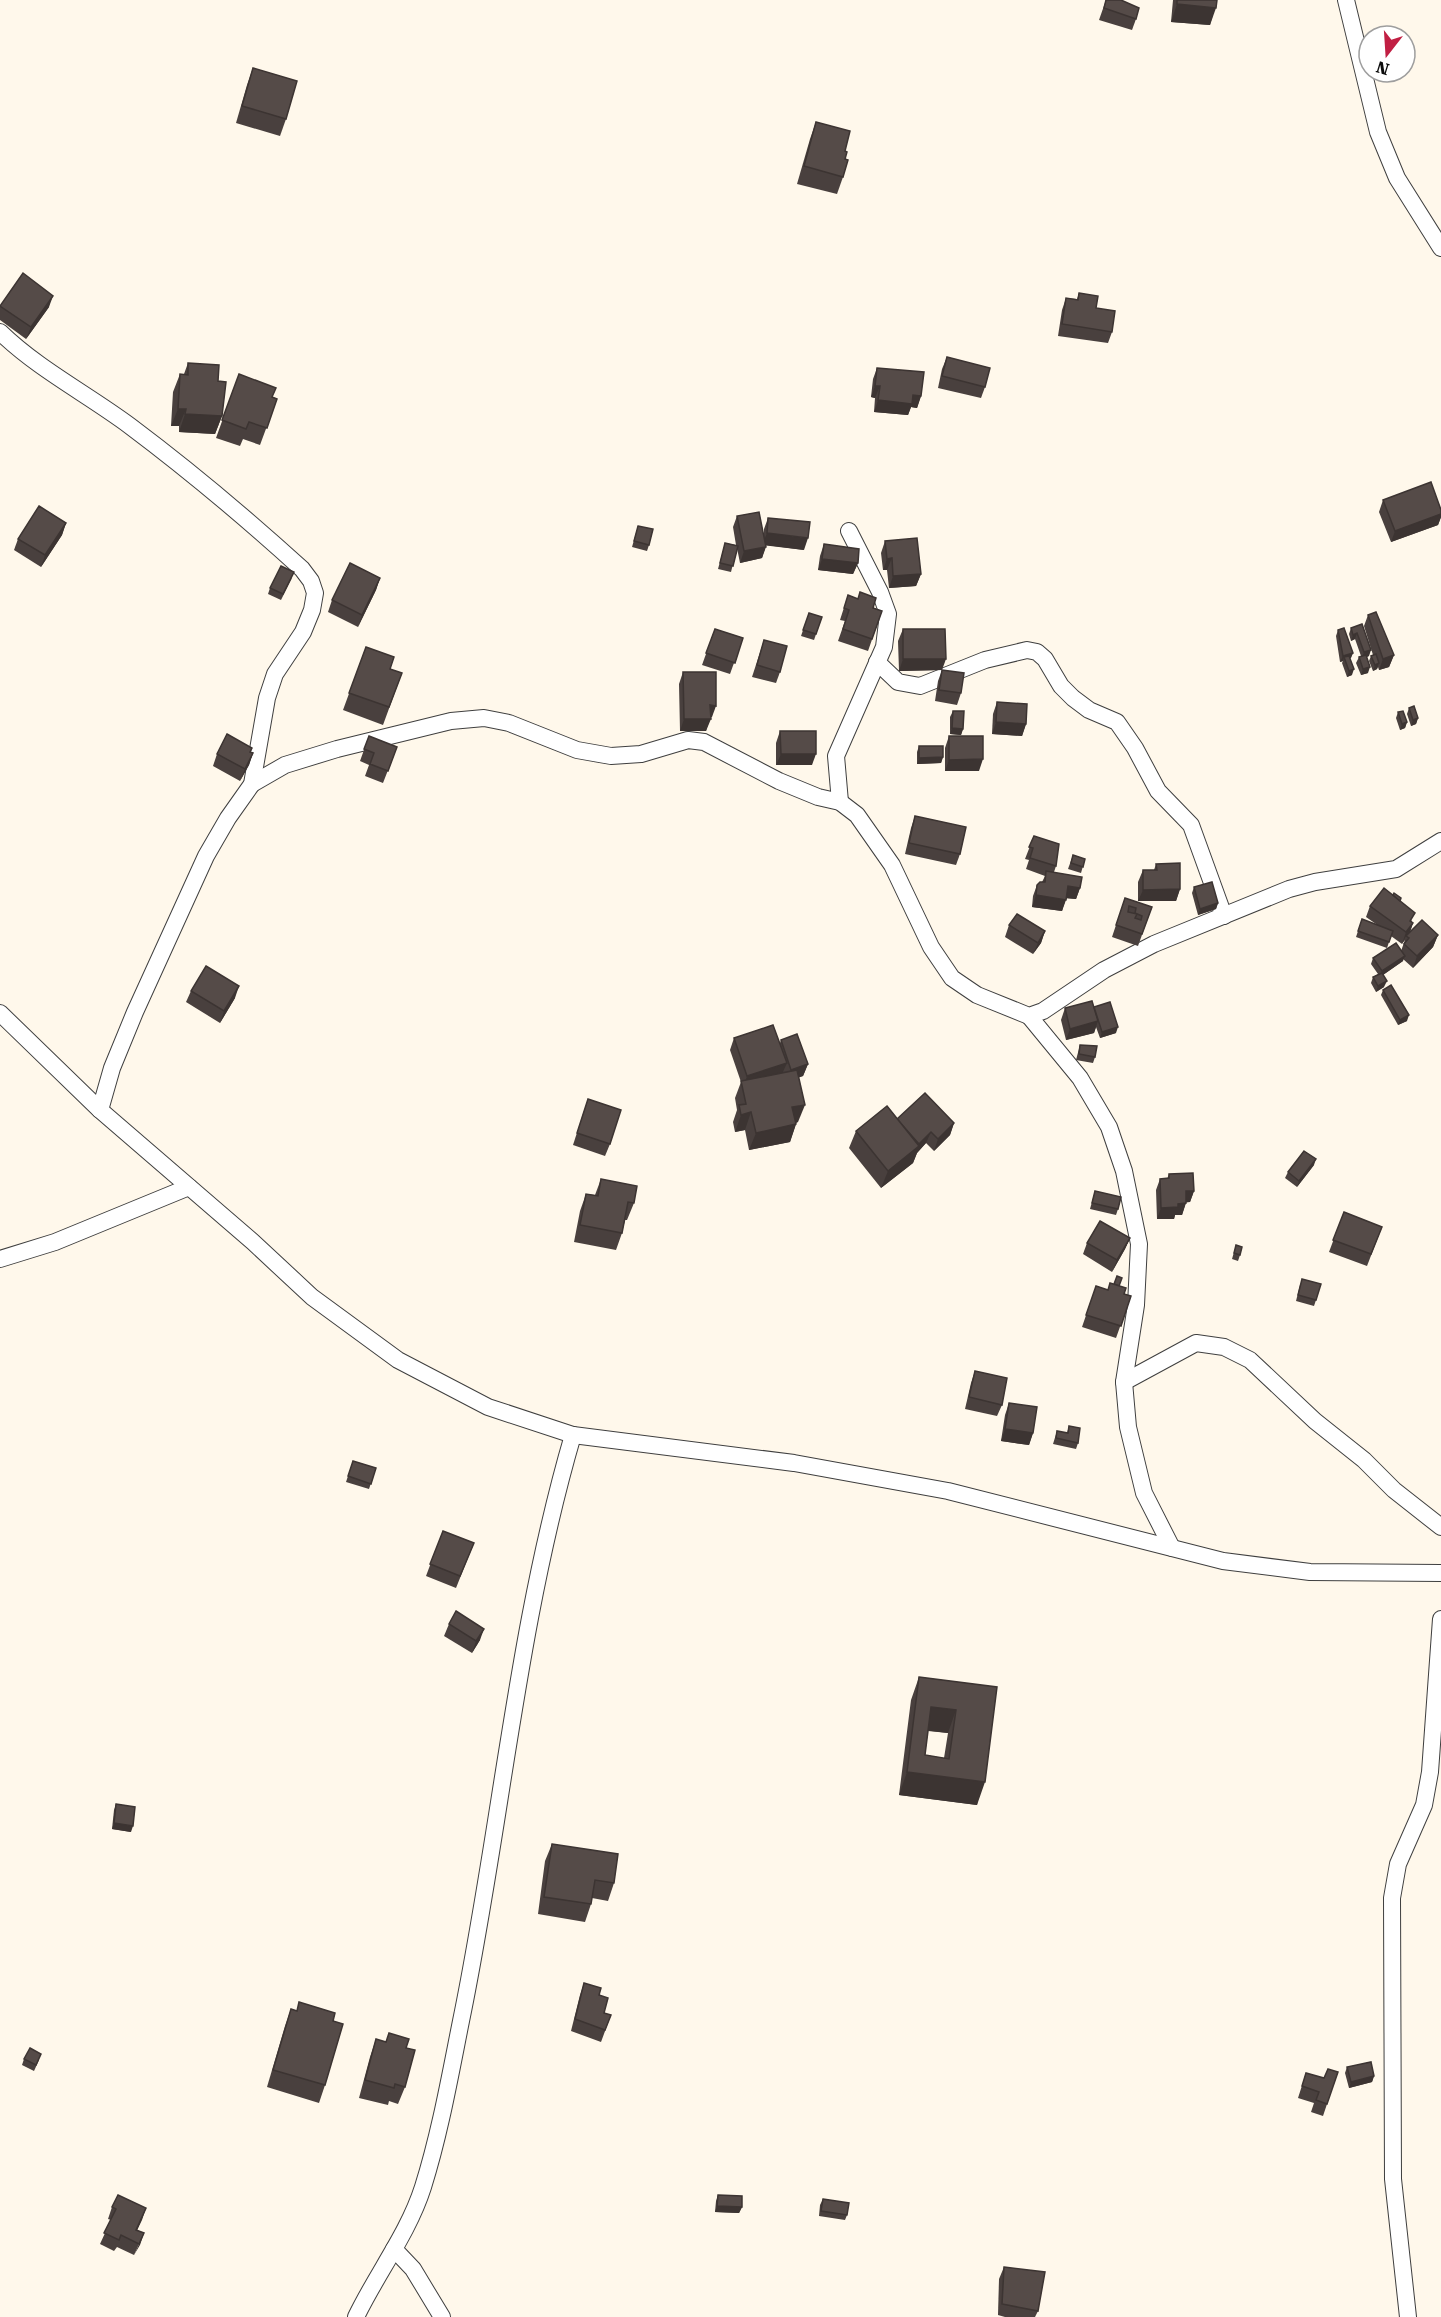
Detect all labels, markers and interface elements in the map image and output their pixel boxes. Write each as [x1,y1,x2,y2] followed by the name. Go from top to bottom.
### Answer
[1357,24,1417,84] north arrow
[1374,57,1391,79] text: N

